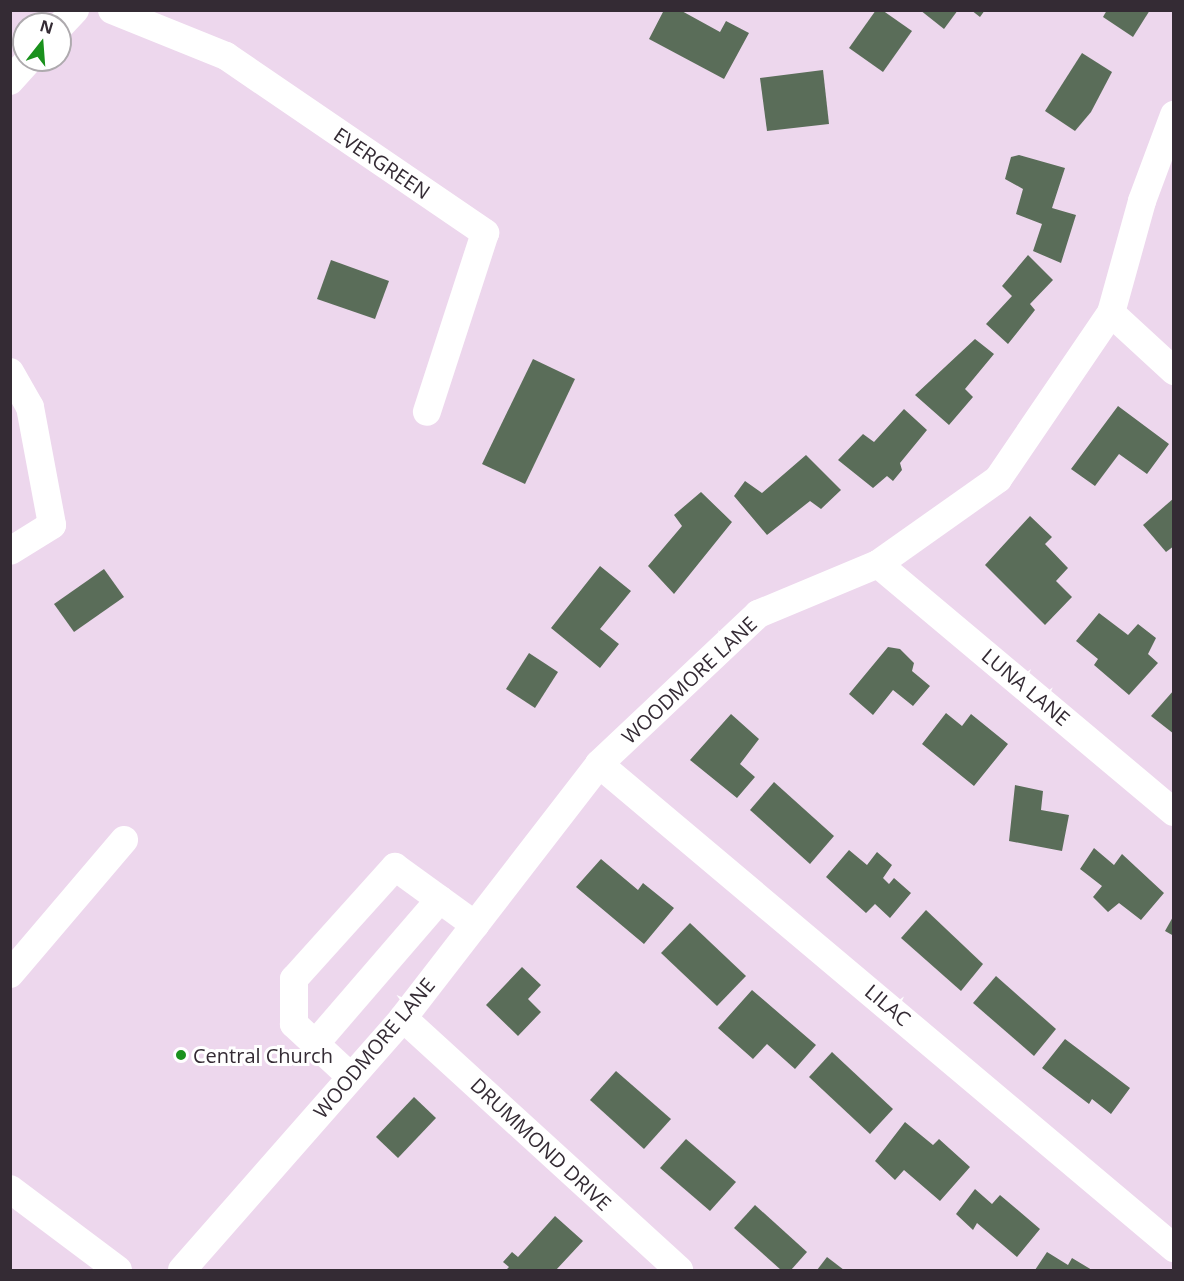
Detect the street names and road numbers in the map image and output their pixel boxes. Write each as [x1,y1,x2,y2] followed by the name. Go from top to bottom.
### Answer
[329,122,435,204] street label: EVERGREEN
[617,611,761,749] street label: WOODMORE LANE
[977,643,1075,731] street label: LUNA LANE
[308,973,440,1123] street label: WOODMORE LANE
[860,979,916,1031] street label: LILAC
[466,1073,616,1215] street label: DRUMMOND DRIVE

